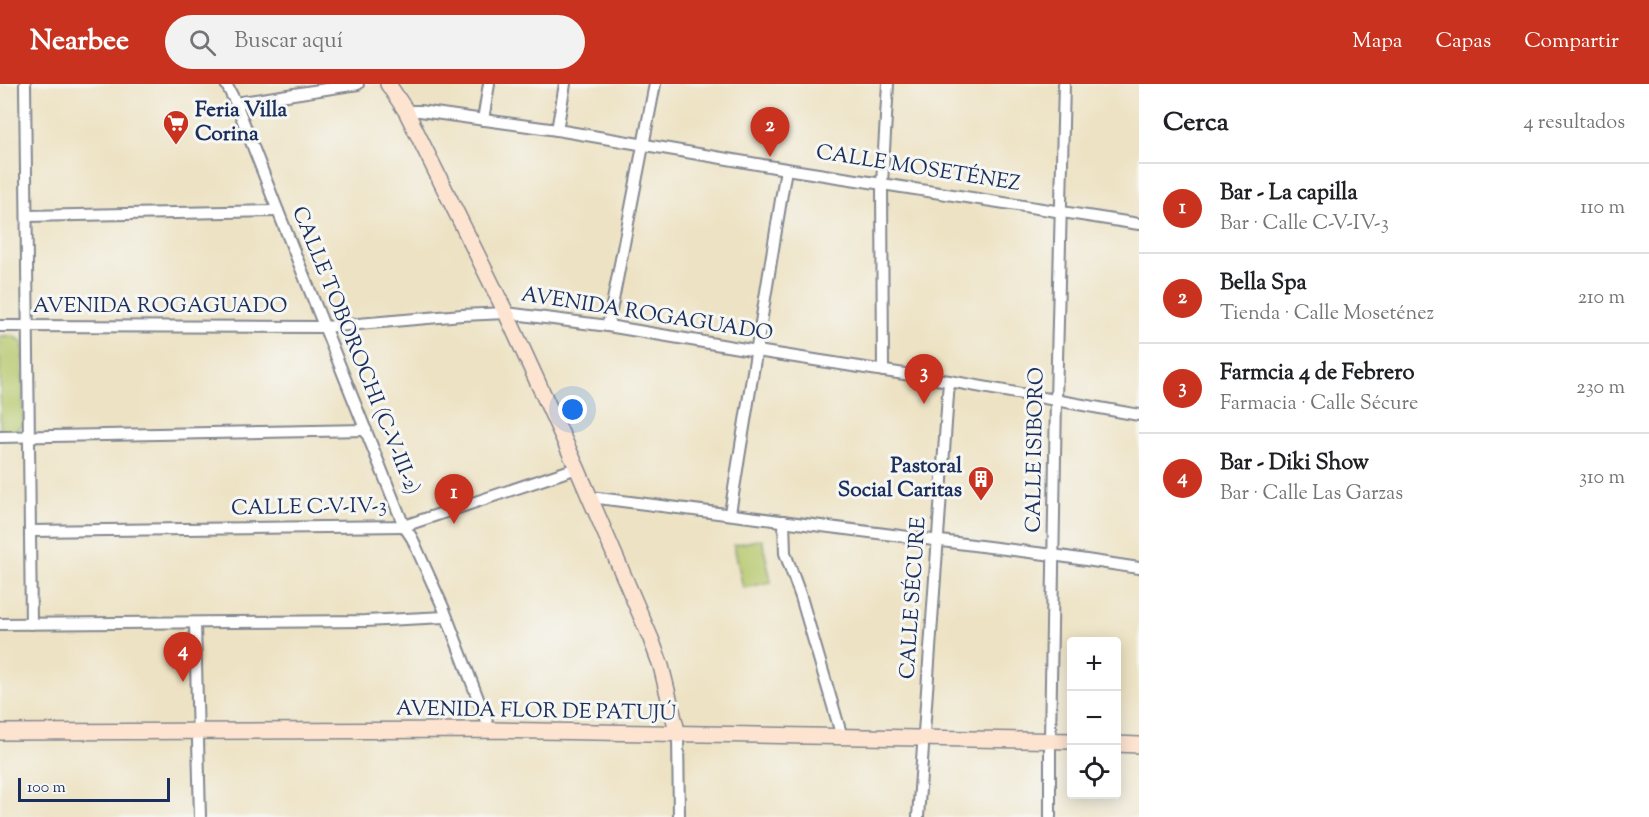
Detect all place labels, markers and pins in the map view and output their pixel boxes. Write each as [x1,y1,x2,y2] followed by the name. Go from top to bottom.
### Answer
[195,96,287,150] place label: Feria Villa Corina
[750,107,790,157] pin: 2
[161,108,191,146] supermarket icon: Feria Villa Corina
[904,354,944,404] pin: 3
[838,452,962,506] place label: Pastoral Social Caritas
[966,464,996,502] building icon: Pastoral Social Caritas
[434,474,474,524] pin: 1
[164,632,202,682] pin: 4

